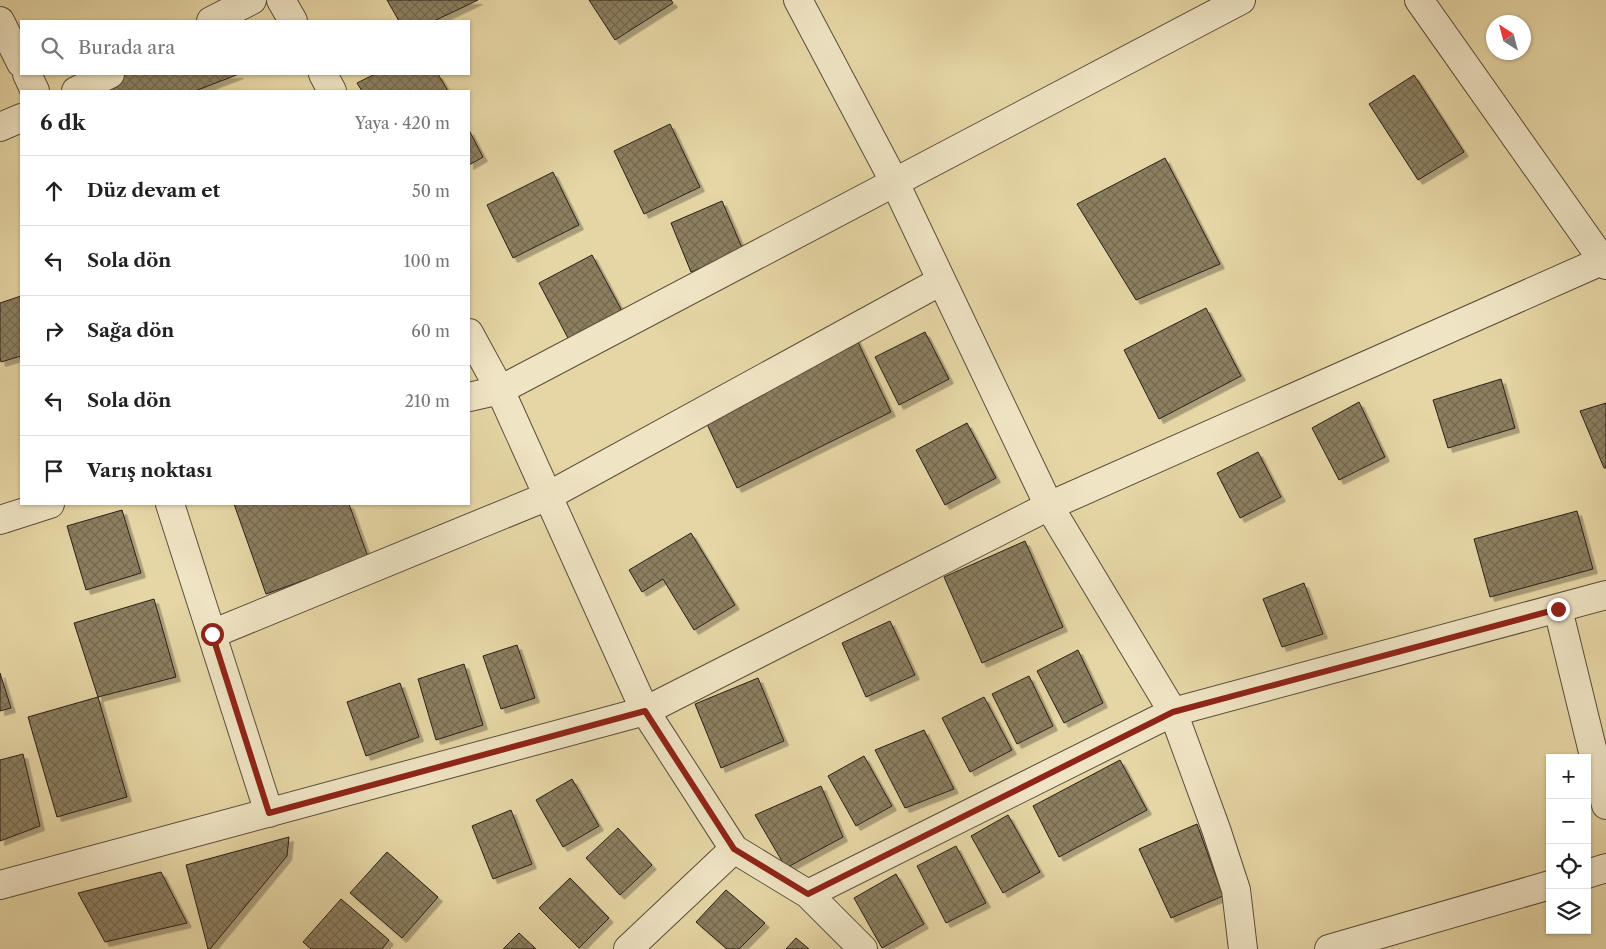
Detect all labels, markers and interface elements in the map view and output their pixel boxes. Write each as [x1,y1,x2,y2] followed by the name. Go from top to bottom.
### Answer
[1486,15,1531,60] north arrow
[20,20,470,75] search box
[38,34,66,62] icon: search
[78,36,175,59] text: Burada ara
[40,110,86,135] text: 6 dk
[355,113,450,133] text: Yaya · 420 m
[40,177,68,205] icon: ahead
[87,179,220,202] text: Düz devam et
[412,181,450,201] text: 50 m
[40,247,68,275] icon: left
[87,249,171,272] text: Sola dön
[404,251,450,271] text: 100 m
[40,317,68,345] icon: right
[87,319,174,342] text: Sağa dön
[411,321,450,341] text: 60 m
[40,387,68,415] icon: left
[87,389,171,412] text: Sola dön
[405,391,450,411] text: 210 m
[40,457,68,485] icon: arrive
[87,459,212,482] text: Varış noktası
[1547,598,1570,621] route end
[201,623,224,646] route start
[1546,754,1591,934] map controls
[1546,754,1591,799] button: +
[1546,799,1591,844] button: −
[1546,844,1591,889] button: locate
[1546,889,1591,934] button: layers

